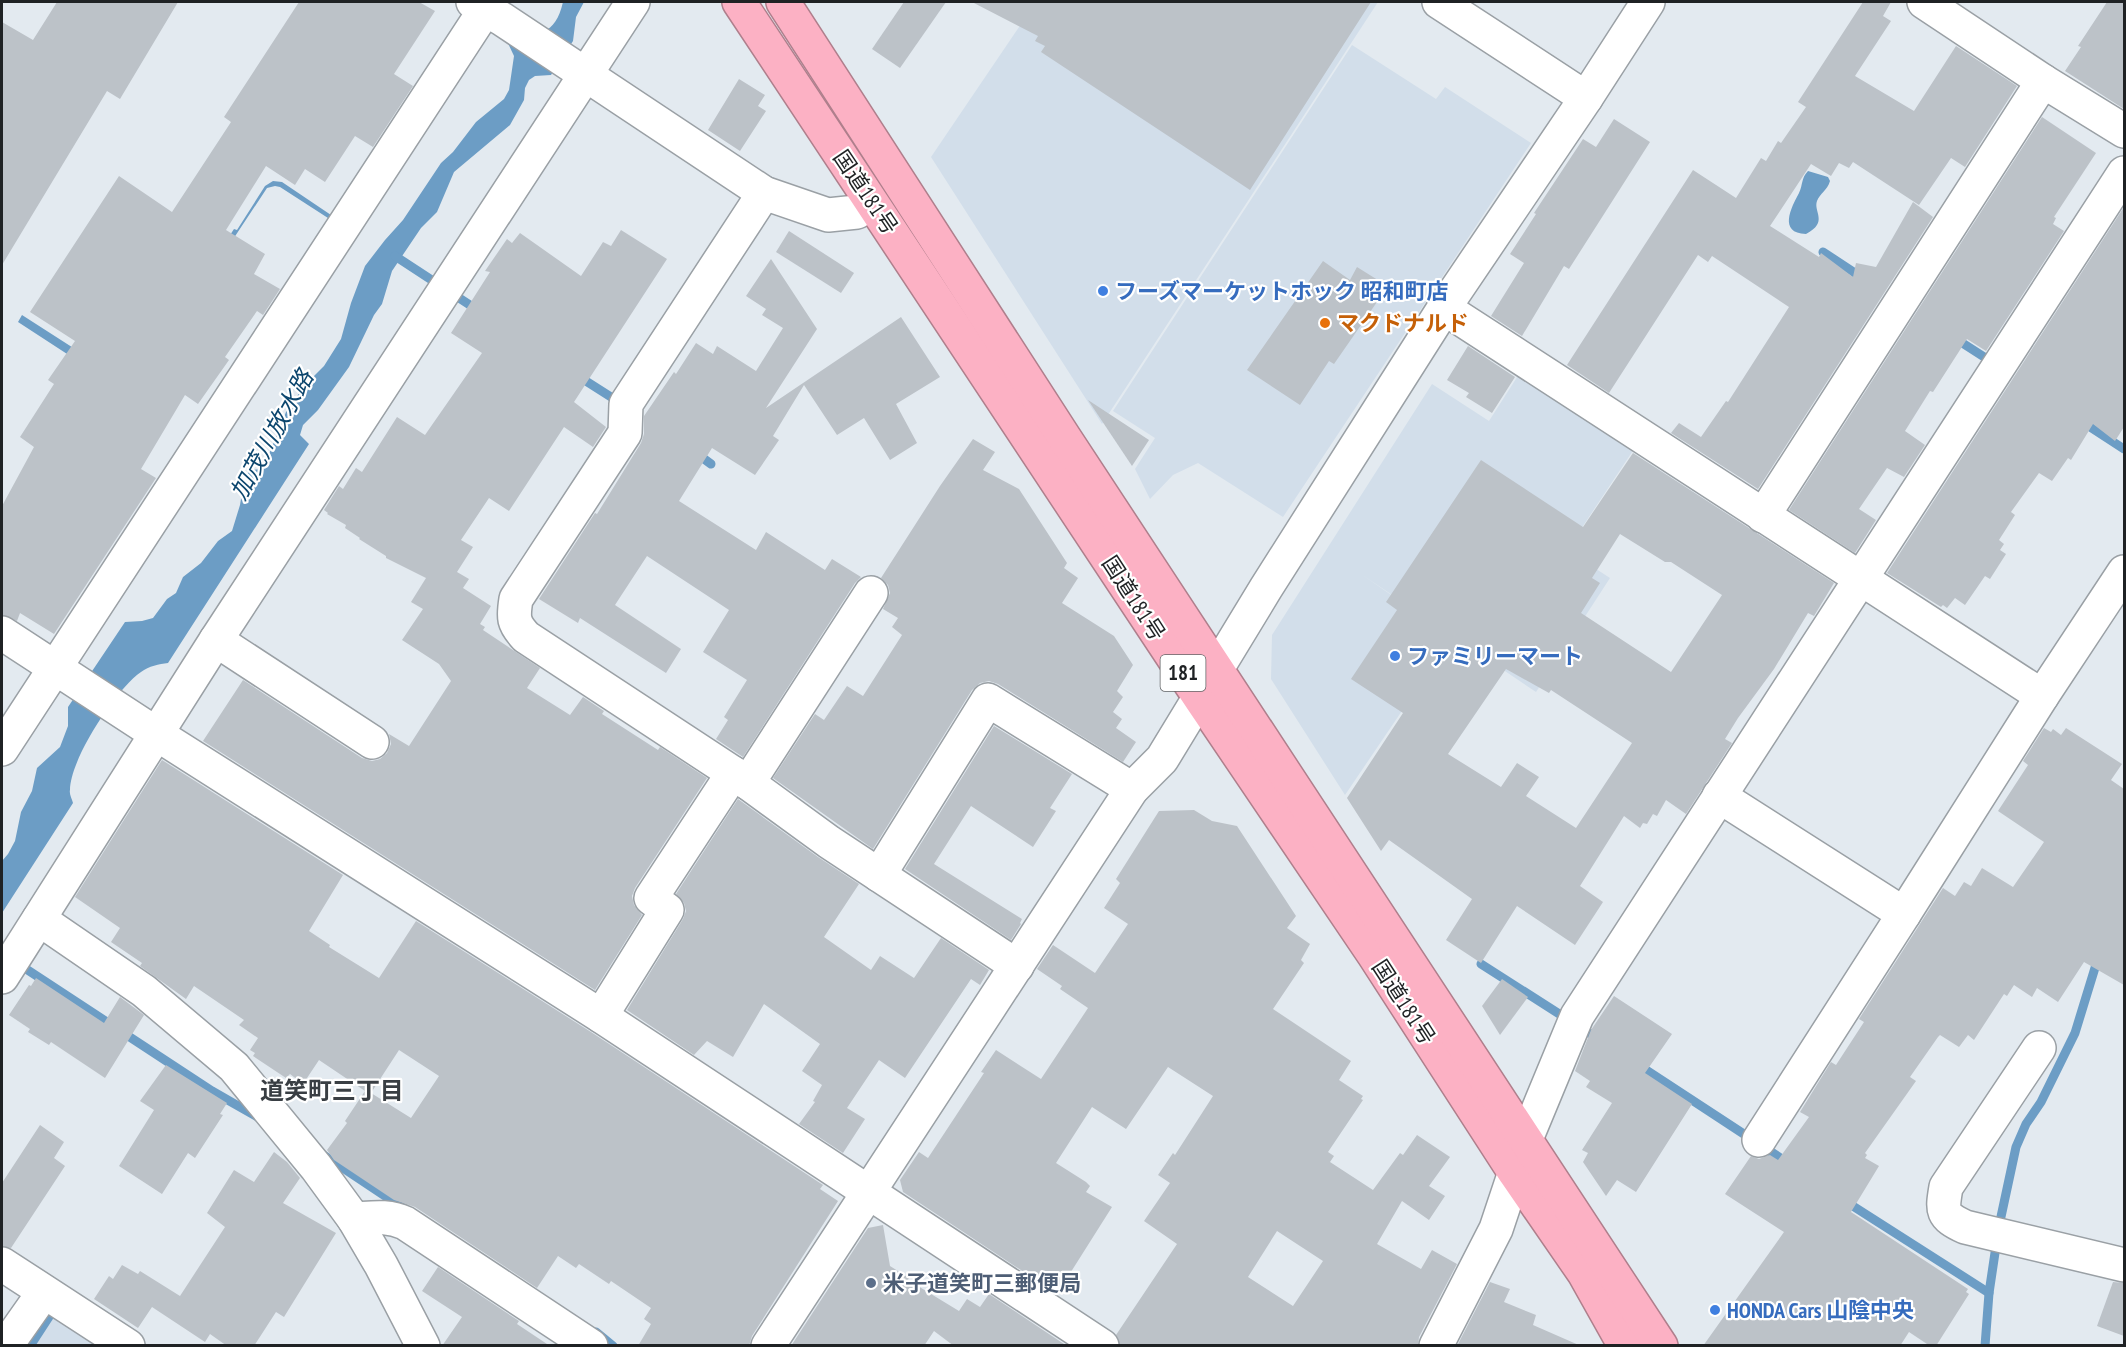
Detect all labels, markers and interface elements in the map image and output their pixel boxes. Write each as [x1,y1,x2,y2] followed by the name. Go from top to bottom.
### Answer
[828,145,904,239] street label: 国道181号
[1115,277,1448,305] place label: フーズマーケットホック 昭和町店
[1096,284,1110,298] marker: フーズマーケットホック 昭和町店
[1337,309,1469,337] place label: マクドナルド
[1318,316,1332,330] marker: マクドナルド
[223,363,321,505] water label: 加茂川放水路
[1096,550,1172,646] street label: 国道181号
[1407,642,1583,670] place label: ファミリーマート
[1388,649,1402,663] marker: ファミリーマート
[1160,655,1206,691] road number: 181
[1366,954,1442,1050] street label: 国道181号
[260,1075,404,1106] district label: 道笑町三丁目
[883,1269,1081,1297] place label: 米子道笑町三郵便局
[864,1276,878,1290] marker: 米子道笑町三郵便局
[1727,1296,1914,1324] place label: HONDA Cars 山陰中央
[1708,1303,1722,1317] marker: HONDA Cars 山陰中央

